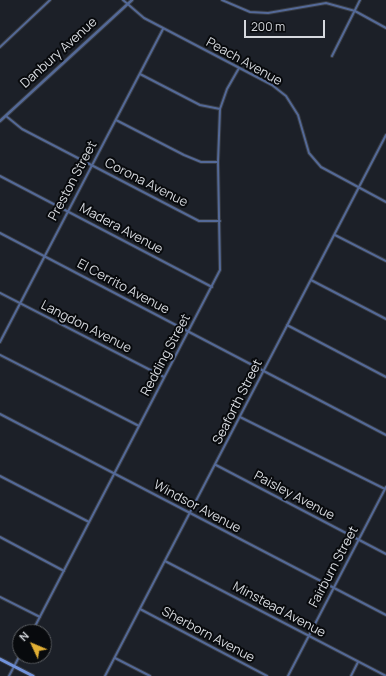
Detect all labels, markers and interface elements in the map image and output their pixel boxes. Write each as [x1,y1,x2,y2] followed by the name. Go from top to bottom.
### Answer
[246,12,327,38] scale bar
[17,15,101,91] street label: Danbury Avenue
[251,18,285,35] text: 200 m
[203,35,285,89] street label: Peach Avenue
[45,139,101,223] street label: Preston Street
[102,155,190,211] street label: Corona Avenue
[77,200,165,258] street label: Madera Avenue
[74,256,172,318] street label: El Cerrito Avenue
[38,297,134,357] street label: Langdon Avenue
[138,311,194,399] street label: Redding Street
[210,357,266,447] street label: Seaforth Street
[251,468,337,524] street label: Paisley Avenue
[151,477,243,537] street label: Windsor Avenue
[306,524,362,610] street label: Fairburn Street
[230,579,328,641] street label: Minstead Avenue
[159,604,257,666] street label: Sherborn Avenue
[12,624,52,664] north arrow
[16,628,32,644] text: N

